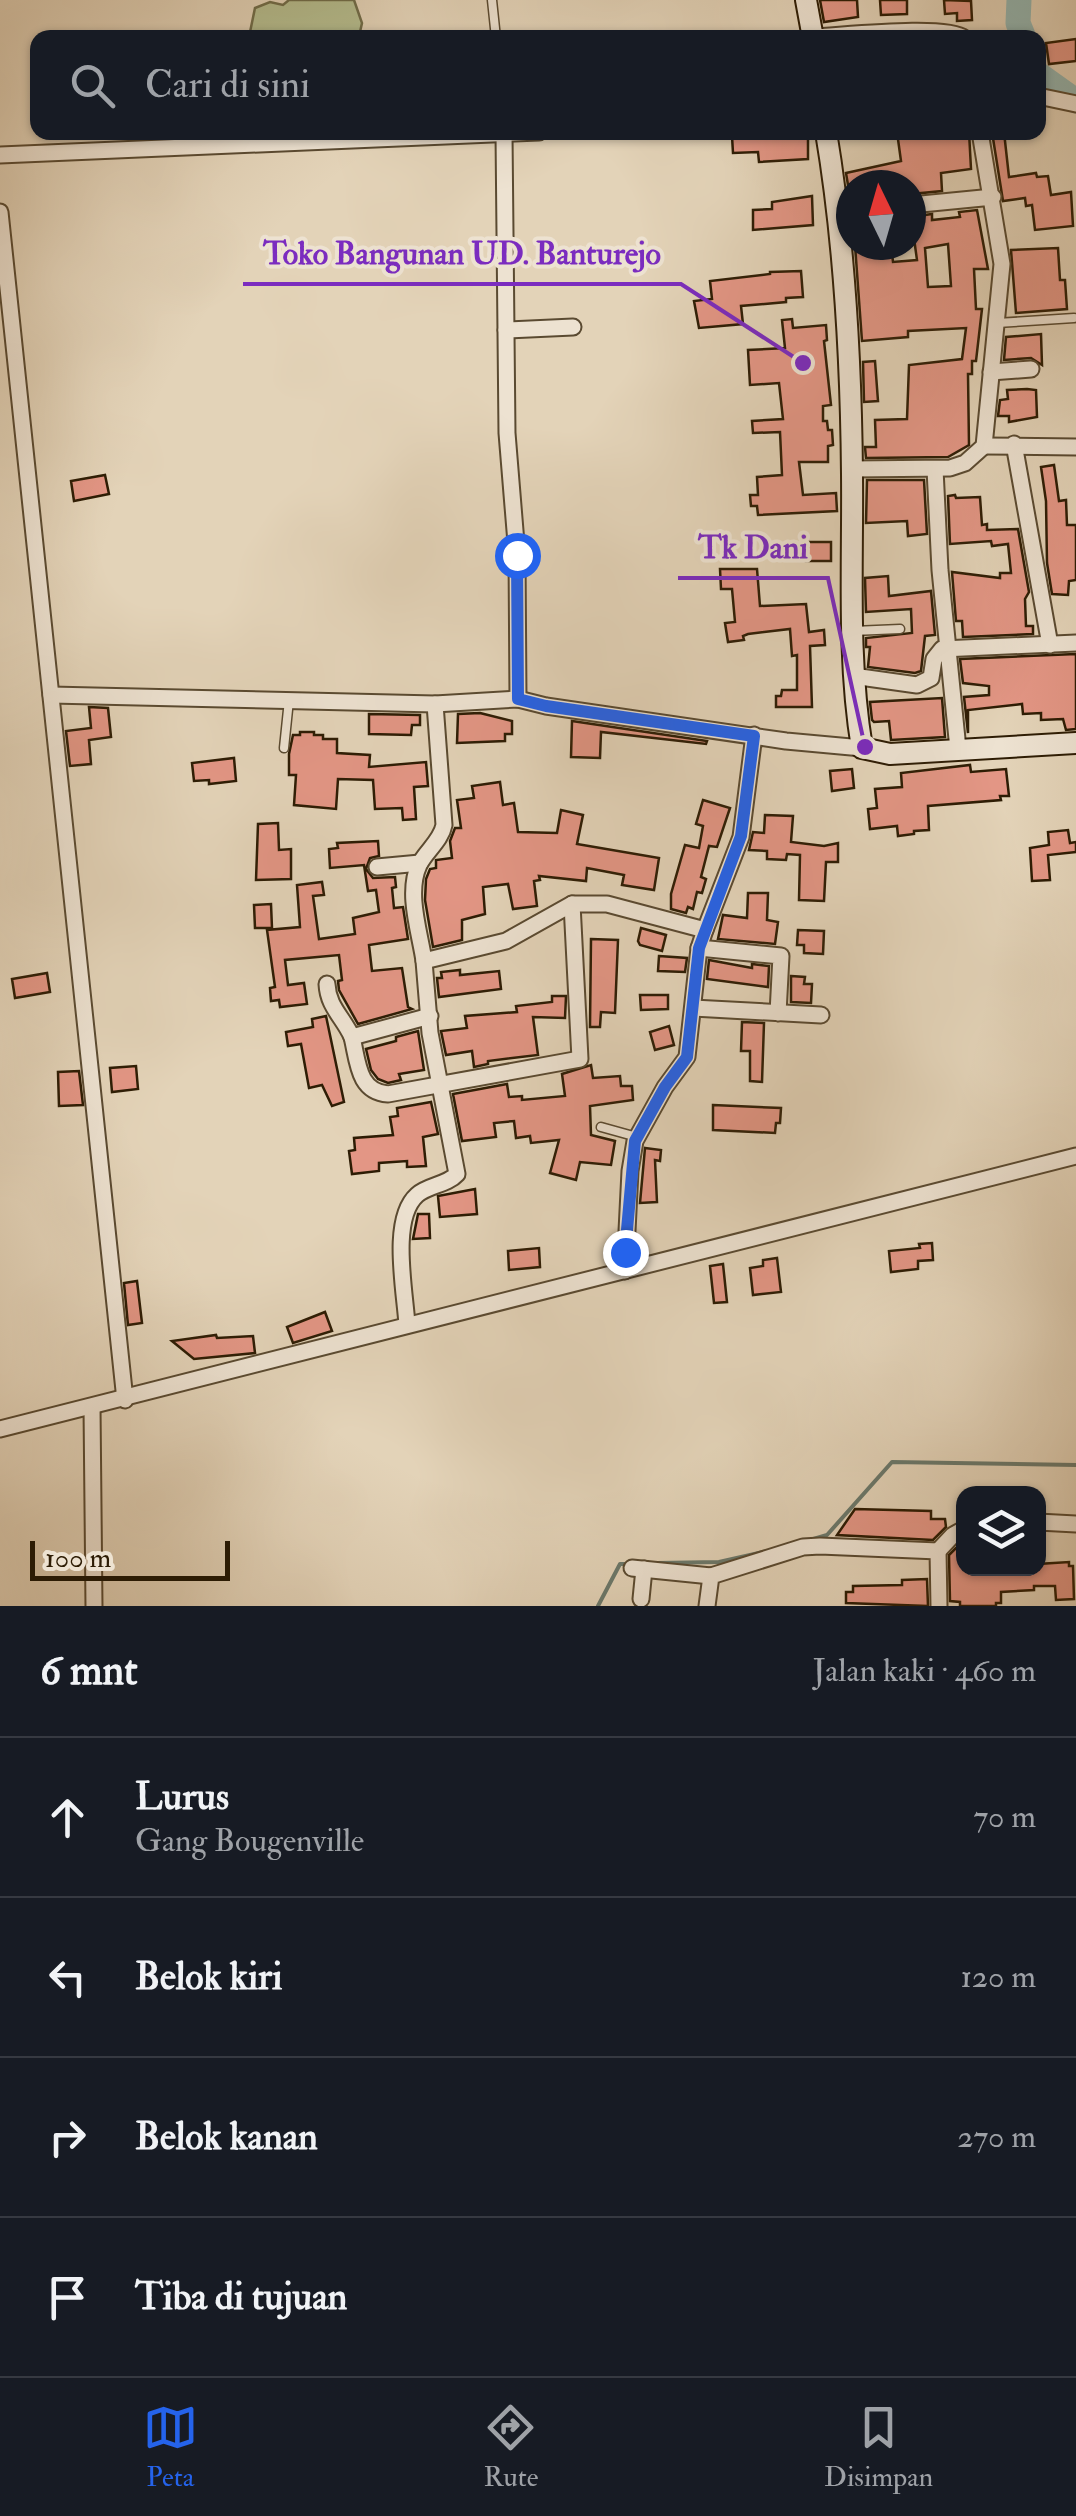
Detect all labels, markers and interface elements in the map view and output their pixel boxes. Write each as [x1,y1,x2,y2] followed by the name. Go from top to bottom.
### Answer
[30,30,1046,140] search box
[65,58,120,113] icon: search
[145,61,310,109] text: Cari di sini
[836,170,926,260] north arrow
[243,222,681,284] callout: Toko Bangunan UD. Banturejo
[262,234,661,274] text: Toko Bangunan UD. Banturejo
[678,516,828,578] callout: Tk Dani
[697,528,809,568] text: Tk Dani
[495,533,541,579] route start
[603,1230,649,1276] route end
[956,1486,1046,1576] map controls
[956,1486,1046,1576] button: layers
[30,1536,230,1580] scale bar
[45,1541,111,1576] text: 100 m
[40,1645,138,1697] text: 6 mnt
[813,1651,1036,1691] text: Jalan kaki · 460 m
[135,1773,229,1821] text: Lurus
[40,1790,95,1845] icon: ahead
[973,1797,1036,1837] text: 70 m
[135,1821,364,1861] text: Gang Bougenville
[40,1950,95,2005] icon: left
[135,1953,282,2001] text: Belok kiri
[960,1957,1036,1997] text: 120 m
[40,2110,95,2165] icon: right
[135,2113,318,2161] text: Belok kanan
[957,2117,1036,2157] text: 270 m
[40,2270,95,2325] icon: arrive
[135,2273,347,2321] text: Tiba di tujuan
[143,2400,198,2495] tab: Peta
[483,2400,538,2495] tab: Rute
[824,2400,933,2495] tab: Disimpan

